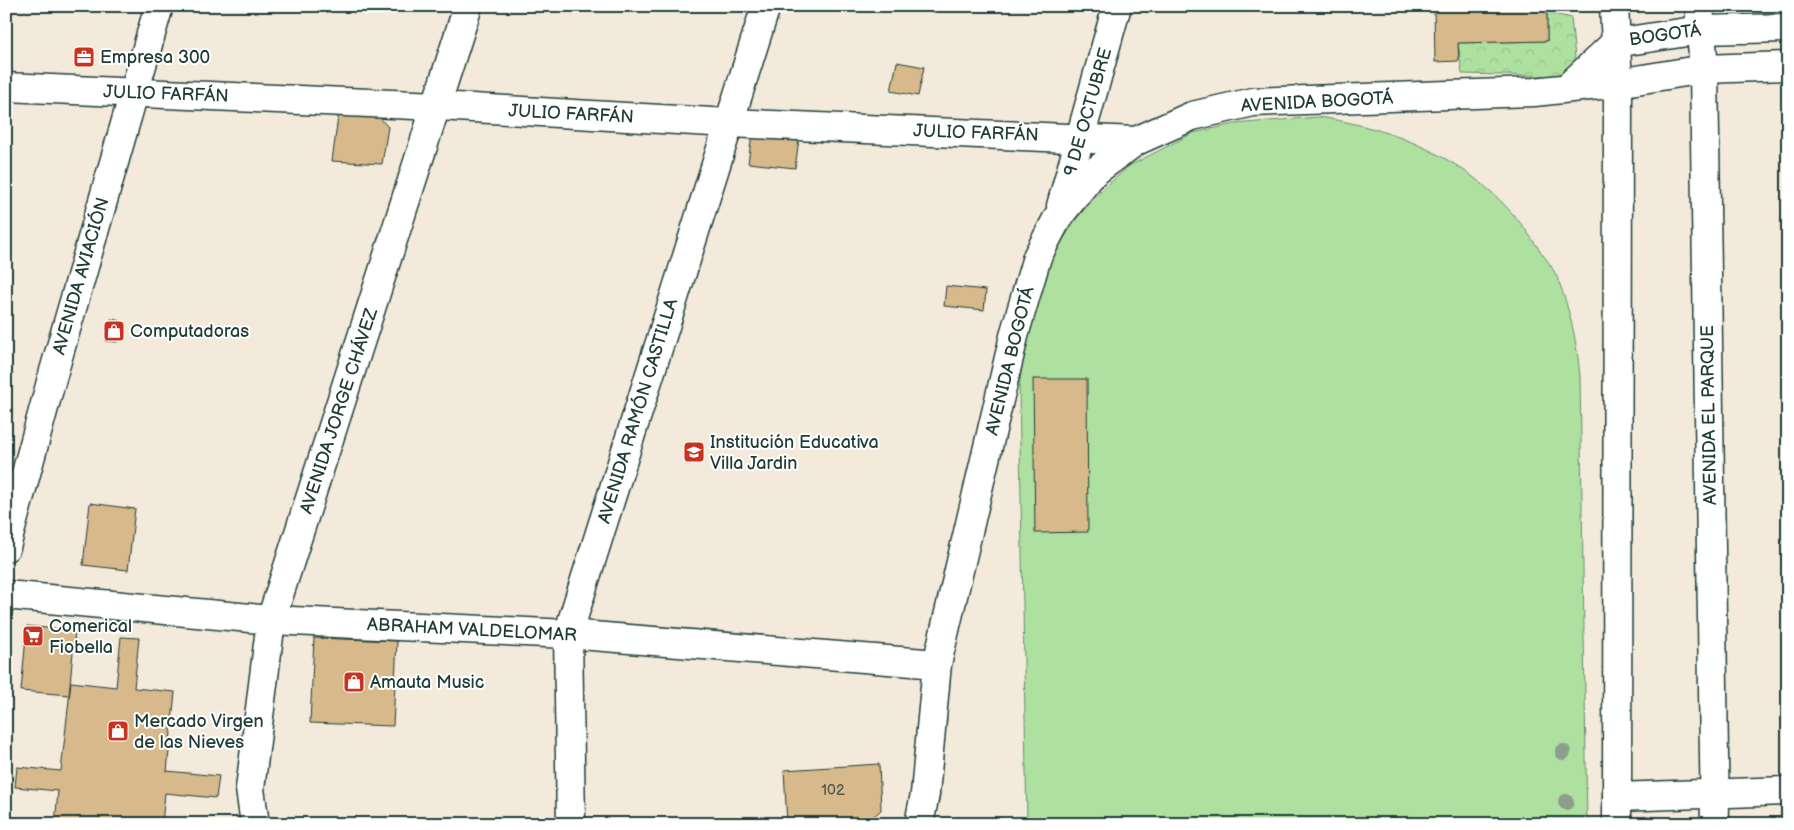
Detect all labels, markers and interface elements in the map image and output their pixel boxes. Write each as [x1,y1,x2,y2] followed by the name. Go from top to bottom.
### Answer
[1627,17,1703,50] street label: BOGOTÁ
[72,45,96,69] office icon: Empresa 300
[1060,45,1116,179] street label: 9 DE OCTUBRE
[100,47,210,68] place label: Empresa 300
[103,79,229,107] street label: JULIO FARFÁN
[1240,85,1394,116] street label: AVENIDA BOGOTÁ
[508,98,634,128] street label: JULIO FARFÁN
[913,118,1039,146] street label: JULIO FARFÁN
[47,194,113,357] street label: AVENIDA AVIACIÓN
[979,283,1039,437] street label: AVENIDA BOGOTÁ
[592,295,682,526] street label: AVENIDA RAMÓN CASTILLA
[294,305,382,516] street label: AVENIDA JORGE CHÁVEZ
[102,319,126,343] shop icon: Computadoras
[130,321,249,342] place label: Computadoras
[1697,325,1721,505] street label: AVENIDA EL PARQUE
[710,432,879,474] place label: Institución Educativa Villa Jardin
[682,440,706,464] school or university icon: Institución Educativa Villa Jardin
[367,614,578,646] street label: ABRAHAM VALDELOMAR
[49,616,132,658] place label: Comerical Fiobella
[21,624,45,648] supermarket icon: Comerical Fiobella
[342,670,366,694] shop icon: Amauta Music
[370,672,484,693] place label: Amauta Music
[134,711,264,753] place label: Mercado Virgen de las Nieves
[106,719,130,743] shop icon: Mercado Virgen de las Nieves
[821,781,845,800] house number: 102

